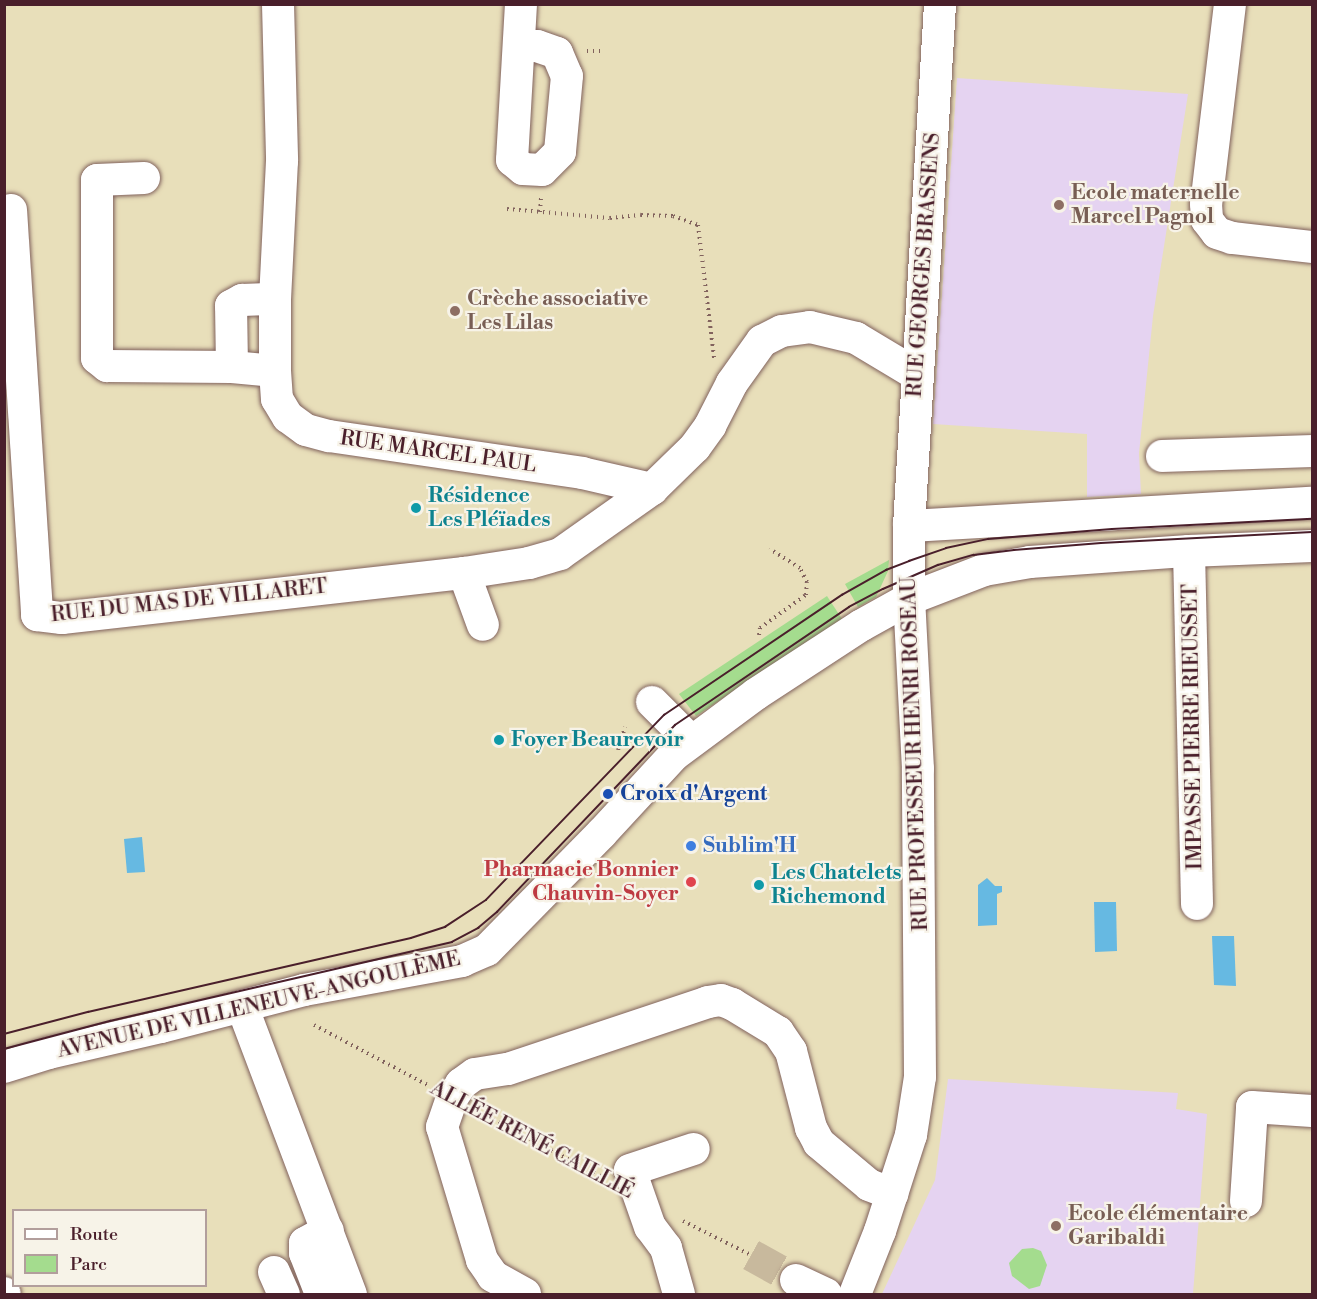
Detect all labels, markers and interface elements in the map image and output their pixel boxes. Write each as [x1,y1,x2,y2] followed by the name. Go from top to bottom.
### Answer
[902,132,946,398] street label: RUE GEORGES BRASSENS
[1071,180,1240,230] place label: Ecole maternelle Marcel Pagnol
[1052,198,1066,212] marker: Ecole maternelle Marcel Pagnol
[467,286,648,336] place label: Crèche associative Les Lilas
[448,304,462,318] marker: Crèche associative Les Lilas
[338,426,538,478] street label: RUE MARCEL PAUL
[428,483,550,533] place label: Résidence Les Pléïades
[409,501,423,515] marker: Résidence Les Pléïades
[49,574,329,628] street label: RUE DU MAS DE VILLARET
[896,576,934,932] street label: RUE PROFESSEUR HENRI ROSEAU
[1178,584,1208,870] street label: IMPASSE PIERRE RIEUSSET
[511,727,684,753] place label: Foyer Beaurevoir
[492,733,506,747] marker: Foyer Beaurevoir
[620,781,767,807] place label: Croix d'Argent
[601,787,615,801] marker: Croix d'Argent
[703,833,796,859] place label: Sublim'H
[684,839,698,853] marker: Sublim'H
[484,857,679,907] place label: Pharmacie Bonnier Chauvin-Soyer
[771,860,902,910] place label: Les Chatelets Richemond
[684,875,698,889] marker: Pharmacie Bonnier Chauvin-Soyer
[752,878,766,892] marker: Les Chatelets Richemond
[55,946,463,1064] street label: AVENUE DE VILLENEUVE-ANGOULÈME
[426,1076,638,1204] street label: ALLÉE RENÉ CAILLIÉ
[1068,1201,1248,1251] place label: Ecole élémentaire Garibaldi
[12,1209,207,1287] legend
[1049,1219,1063,1233] marker: Ecole élémentaire Garibaldi
[70,1223,118,1246] text: Route
[70,1253,107,1276] text: Parc

